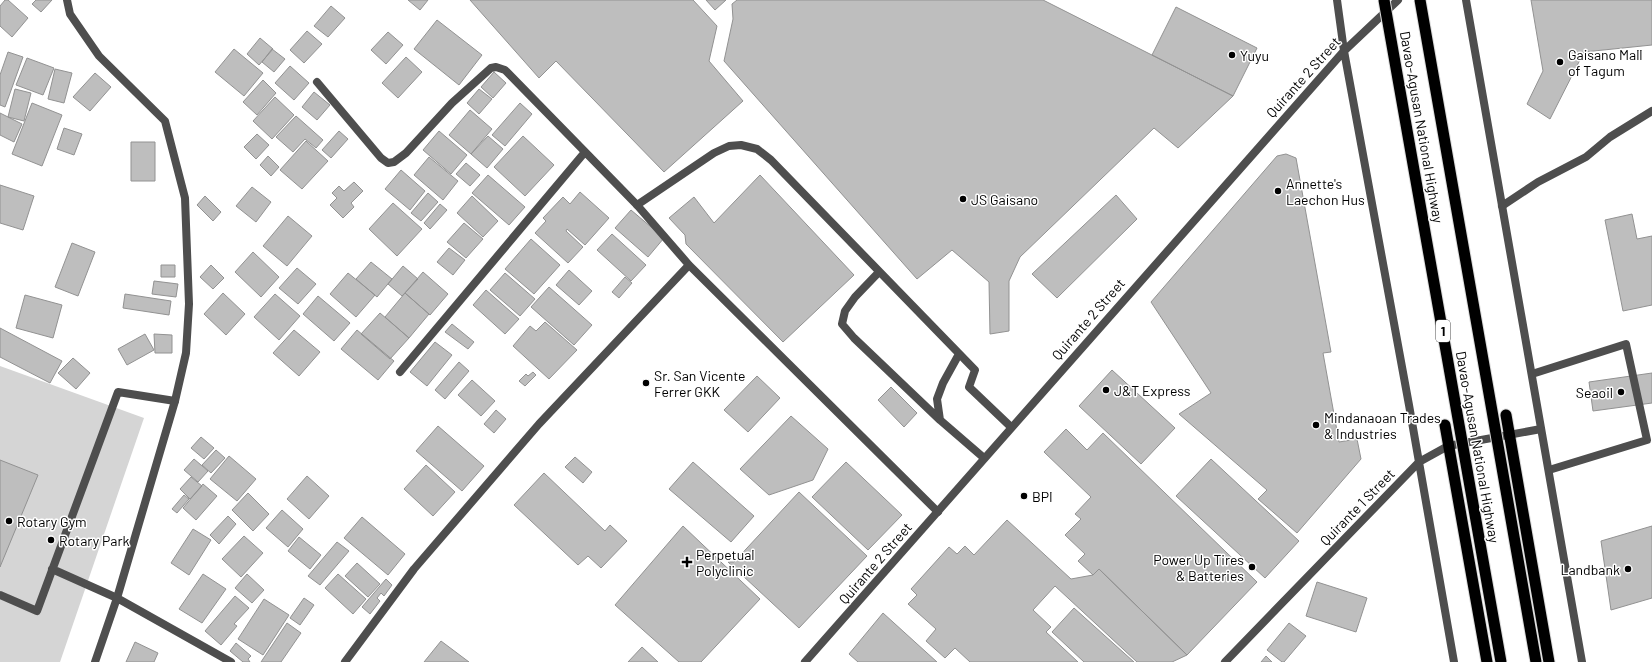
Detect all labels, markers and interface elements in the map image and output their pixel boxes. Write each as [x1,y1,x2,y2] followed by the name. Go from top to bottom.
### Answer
[1397,30,1447,225] street label: Davao-Agusan National Highway
[1262,33,1344,121] street label: Quirante 2 Street
[1568,46,1643,79] place label: Gaisano Mall of Tagum
[1240,47,1269,64] place label: Yuyu
[1227,50,1237,60] marker: Yuyu
[1555,57,1565,67] marker: Gaisano Mall of Tagum
[1286,175,1365,208] place label: Annette's Laechon Hus
[1273,186,1283,196] marker: Annette's Laechon Hus
[971,191,1038,208] place label: JS Gaisano
[958,194,968,204] marker: JS Gaisano
[1048,275,1128,363] street label: Quirante 2 Street
[1436,320,1450,342] road number: 1
[1453,350,1503,545] street label: Davao-Agusan National Highway
[654,367,746,400] place label: Sr. San Vicente Ferrer GKK
[641,378,651,388] marker: Sr. San Vicente Ferrer GKK
[1114,382,1191,399] place label: J&T Express
[1576,384,1613,401] place label: Seaoil
[1101,385,1111,395] marker: J&T Express
[1616,387,1626,397] marker: Seaoil
[1324,409,1441,442] place label: Mindanaoan Trades & Industries
[1311,420,1321,430] marker: Mindanaoan Trades & Industries
[1316,465,1398,549] street label: Quirante 1 Street
[1032,488,1053,505] place label: BPI
[1019,491,1029,501] marker: BPI
[17,513,87,530] place label: Rotary Gym
[4,516,14,526] marker: Rotary Gym
[835,519,915,607] street label: Quirante 2 Street
[59,532,130,549] place label: Rotary Park
[46,535,56,545] marker: Rotary Park
[696,546,755,579] place label: Perpetual Polyclinic
[1153,551,1244,584] place label: Power Up Tires & Batteries
[681,556,693,568] marker: Perpetual Polyclinic
[1560,561,1620,578] place label: Landbank
[1247,562,1257,572] marker: Power Up Tires & Batteries
[1623,564,1633,574] marker: Landbank

